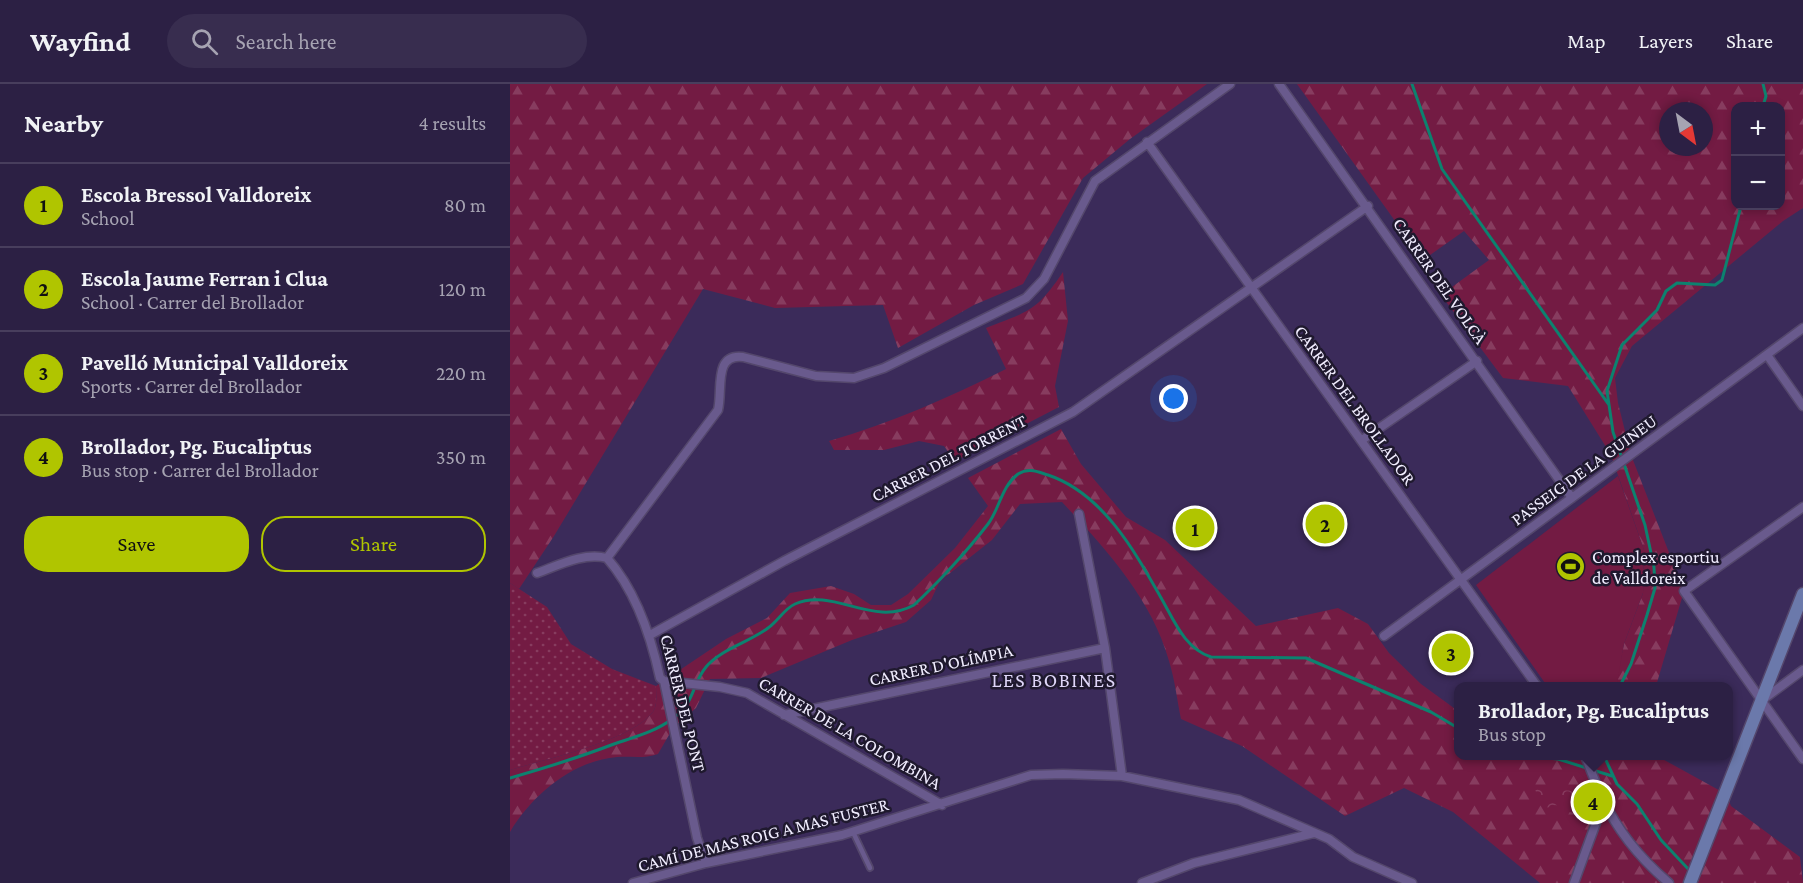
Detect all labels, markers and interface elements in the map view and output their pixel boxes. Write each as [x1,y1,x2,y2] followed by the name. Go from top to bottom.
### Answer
[167,14,587,68] search box
[188,25,221,58] icon: search
[30,26,131,57] text: Wayfind
[236,29,336,54] text: Search here
[1567,29,1606,53] text: Map
[1639,29,1693,53] text: Layers
[1726,29,1773,53] text: Share
[1659,102,1713,156] north arrow
[1731,102,1785,210] map controls
[1731,102,1785,156] button: +
[24,109,103,138] text: Nearby
[419,112,486,134] text: 4 results
[1731,156,1785,210] button: −
[81,182,311,207] text: Escola Bressol Valldoreix
[40,194,47,216] text: 1
[444,194,486,216] text: 80 m
[81,207,134,229] text: School
[1389,214,1492,349] street label: CARRER DEL VOLCÀ
[81,266,328,291] text: Escola Jaume Ferran i Clua
[38,278,49,300] text: 2
[439,278,486,300] text: 120 m
[81,291,304,313] text: School · Carrer del Brollador
[1291,322,1420,489] street label: CARRER DEL BROLLADOR
[81,350,348,375] text: Pavelló Municipal Valldoreix
[39,362,48,384] text: 3
[436,362,486,384] text: 220 m
[81,375,302,397] text: Sports · Carrer del Brollador
[1159,384,1188,413] your location
[868,410,1030,506] street label: CARRER DEL TORRENT
[1507,411,1661,529] street label: PASSEIG DE LA GUINEU
[81,434,312,459] text: Brollador, Pg. Eucaliptus
[38,446,49,468] text: 4
[436,446,486,468] text: 350 m
[81,459,319,481] text: Bus stop · Carrer del Brollador
[1306,502,1344,546] pin: 2
[1176,506,1214,550] pin: 1
[24,516,249,572] button: Save
[261,516,486,572] button: Share
[1592,547,1720,588] place label: Complex esportiu de Valldoreix
[1555,551,1587,583] sports icon: Complex esportiu de Valldoreix
[1432,630,1470,676] pin: 3
[656,632,710,774] street label: CARRER DEL PONT
[868,640,1015,690] street label: CARRER D'OLÍMPIA
[991,669,1117,691] district label: LES BOBINES
[755,673,945,794] street label: CARRER DE LA COLOMBINA
[1454,682,1733,760] popup
[1478,698,1709,723] text: Brollador, Pg. Eucaliptus
[1478,723,1546,745] text: Bus stop
[1574,780,1612,824] pin: 4
[636,794,891,876] street label: CAMÍ DE MAS ROIG A MAS FUSTER

